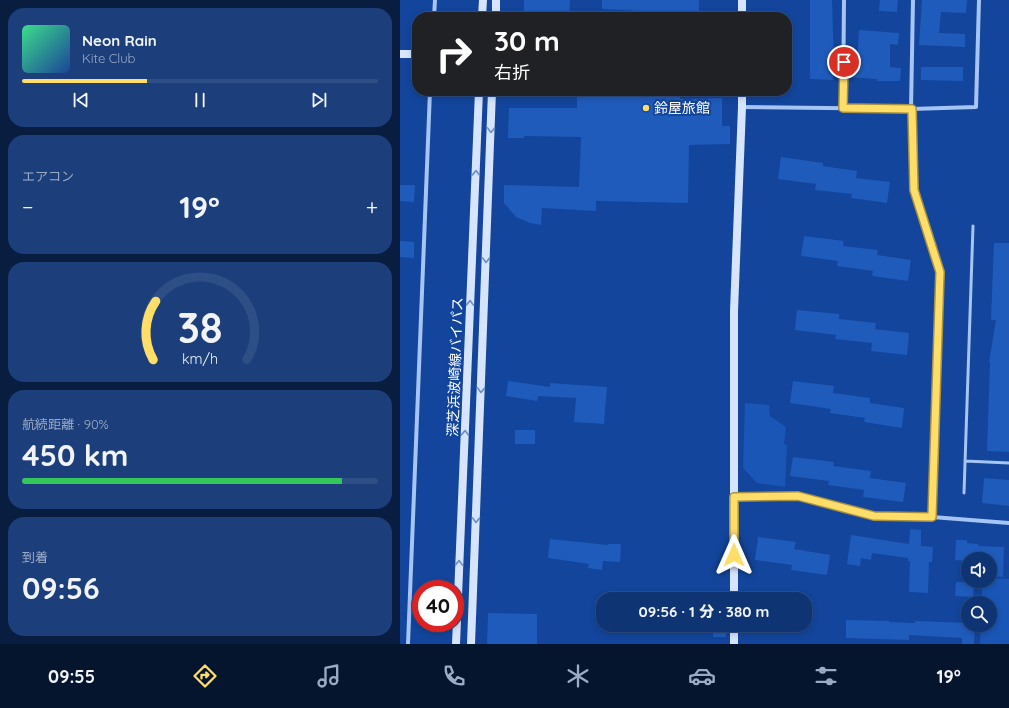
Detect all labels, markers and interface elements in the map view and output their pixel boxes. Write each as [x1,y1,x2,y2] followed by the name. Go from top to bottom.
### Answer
[494,23,560,58] text: 30 m
[428,28,480,80] icon: right
[82,31,157,50] text: Neon Rain
[827,45,861,79] pin
[82,50,135,66] text: Kite Club
[833,51,855,73] icon: arrive
[494,61,530,84] text: 右折
[70,89,92,111] icon: previous
[189,89,211,111] icon: pause
[308,89,330,111] icon: next
[654,99,710,117] place label: 鈴屋旅館
[641,103,651,113] marker: 鈴屋旅館
[487,127,495,133] one-way arrow
[22,168,74,184] text: エアコン
[471,170,480,176] one-way arrow
[179,188,220,226] text: 19°
[22,193,33,221] text: −
[366,193,378,221] text: +
[482,257,490,263] one-way arrow
[444,297,466,437] street label: 深芝浜波崎線バイパス
[466,300,475,306] one-way arrow
[177,301,223,353] text: 38
[182,350,218,368] text: km/h
[477,387,485,393] one-way arrow
[22,416,109,432] text: 航続距離 · 90%
[460,430,469,436] one-way arrow
[22,436,128,474] text: 450 km
[472,517,480,523] one-way arrow
[713,534,755,576] position arrow
[22,549,48,565] text: 到着
[961,552,997,632] map controls
[961,552,997,588] button: sound
[455,560,464,566] one-way arrow
[22,569,100,607] text: 09:56
[412,580,464,632] speed limit sign: 40
[961,596,997,632] button: search
[639,602,769,621] text: 09:56 · 1 分 · 380 m
[191,662,219,690] icon: directions
[315,662,343,690] icon: music
[440,662,468,690] icon: phone
[564,662,592,690] icon: climate
[688,662,716,690] icon: car
[812,662,840,690] icon: filters
[48,665,95,688] text: 09:55
[937,665,961,688] text: 19°

